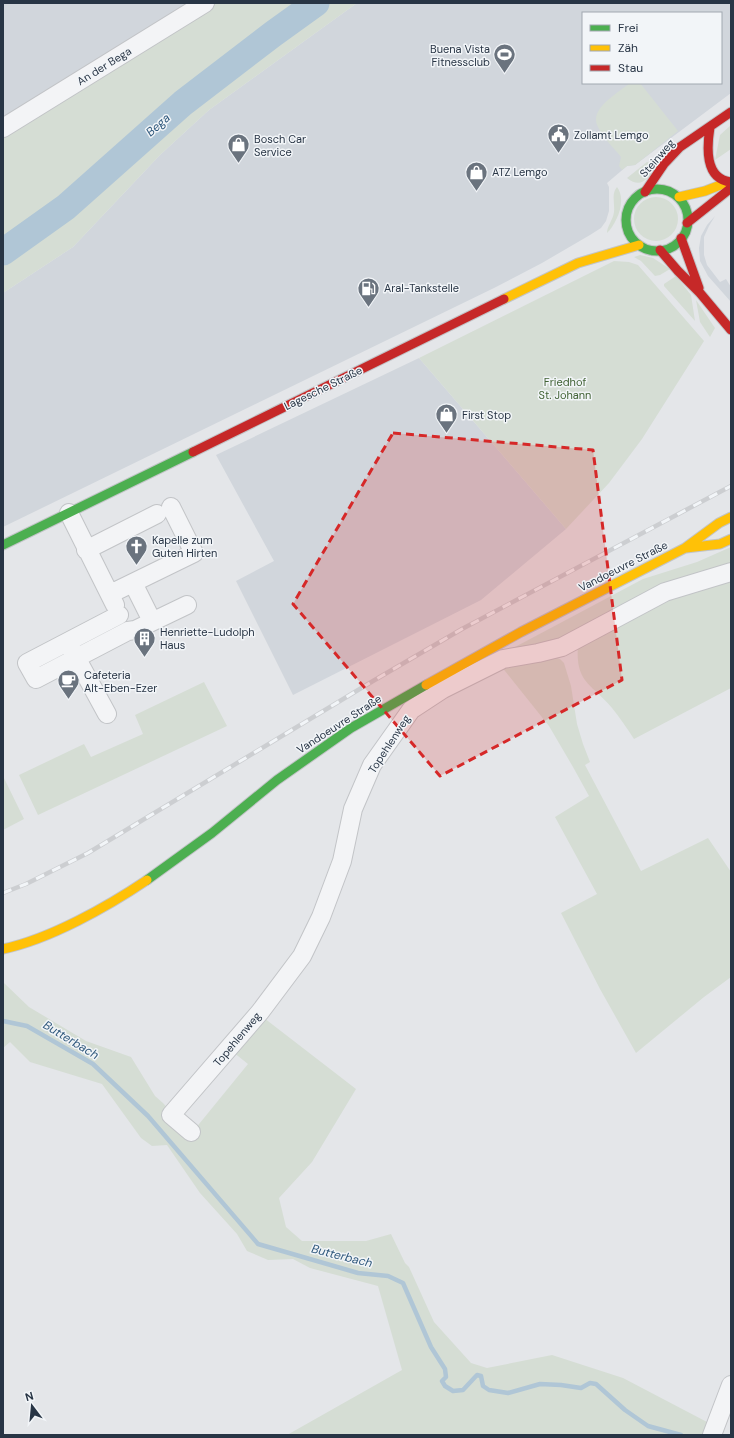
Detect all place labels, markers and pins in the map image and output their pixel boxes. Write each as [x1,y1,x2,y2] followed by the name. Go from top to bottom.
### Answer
[430,42,490,69] place label: Buena Vista Fitnessclub
[492,42,518,75] sports icon: Buena Vista Fitnessclub
[545,122,571,155] public building icon: Zollamt Lemgo
[574,128,648,142] place label: Zollamt Lemgo
[226,132,252,165] shop icon: Bosch Car Service
[254,132,306,159] place label: Bosch Car Service
[463,159,489,192] shop icon: ATZ Lemgo
[492,165,548,179] place label: ATZ Lemgo
[355,275,381,308] fuel station icon: Aral-Tankstelle
[384,281,459,295] place label: Aral-Tankstelle
[433,402,459,435] shop icon: First Stop
[462,408,511,422] place label: First Stop
[124,533,150,566] church icon: Kapelle zum Guten Hirten
[152,533,217,560] place label: Kapelle zum Guten Hirten
[131,625,157,658] building icon: Henriette-Ludolph Haus
[160,625,255,652] place label: Henriette-Ludolph Haus
[55,668,81,701] cafe icon: Cafeteria Alt-Eben-Ezer
[84,668,157,695] place label: Cafeteria Alt-Eben-Ezer

